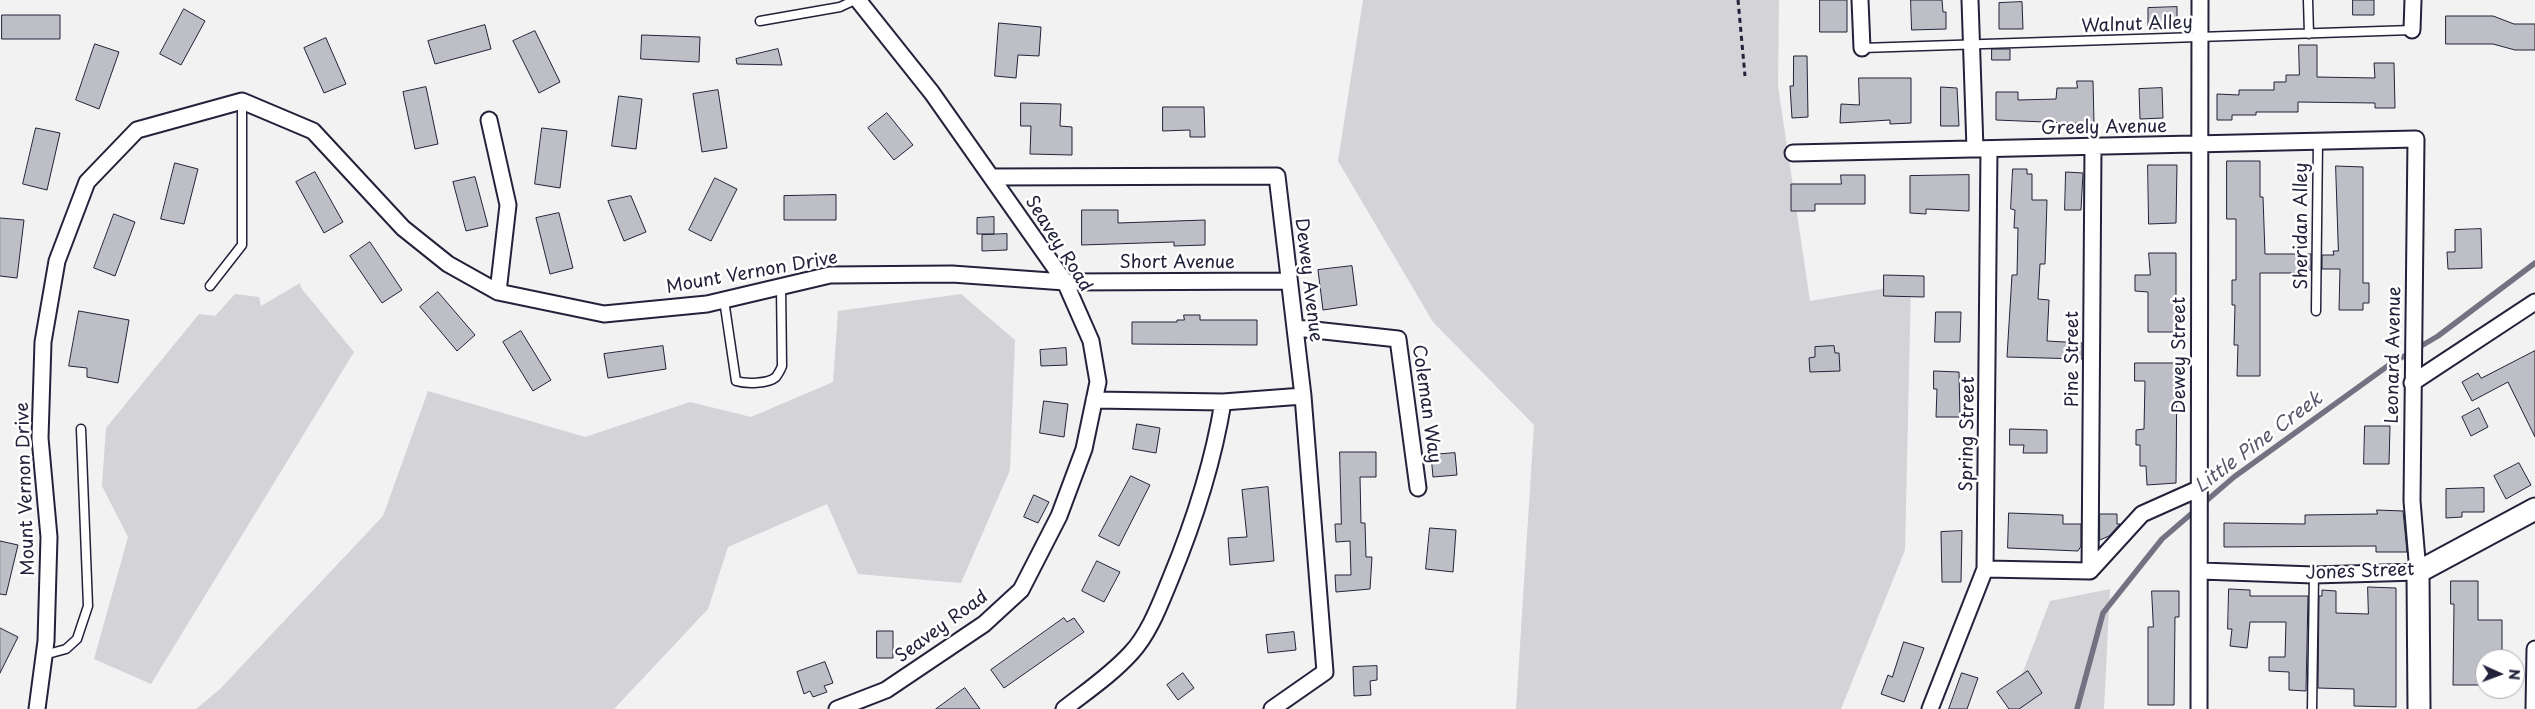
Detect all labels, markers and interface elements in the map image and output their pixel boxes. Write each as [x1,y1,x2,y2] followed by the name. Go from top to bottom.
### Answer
[2081,12,2193,38] street label: Walnut Alley
[2041,116,2167,140] street label: Greely Avenue
[2291,162,2313,290] street label: Sheridan Alley
[1020,192,1096,296] street label: Seavey Road
[1290,217,1326,343] street label: Dewey Avenue
[665,247,839,299] street label: Mount Vernon Drive
[1119,252,1235,274] street label: Short Avenue
[2382,286,2406,424] street label: Leonard Avenue
[2169,297,2191,413] street label: Dewey Street
[2062,311,2084,407] street label: Pine Street
[1407,343,1445,465] street label: Coleman Way
[1956,376,1980,492] street label: Spring Street
[2191,388,2327,498] water label: Little Pine Creek
[12,402,40,576] street label: Mount Vernon Drive
[2305,559,2415,585] street label: Jones Street
[892,586,992,668] street label: Seavey Road
[2475,649,2525,699] north arrow
[2504,669,2525,680] text: N

